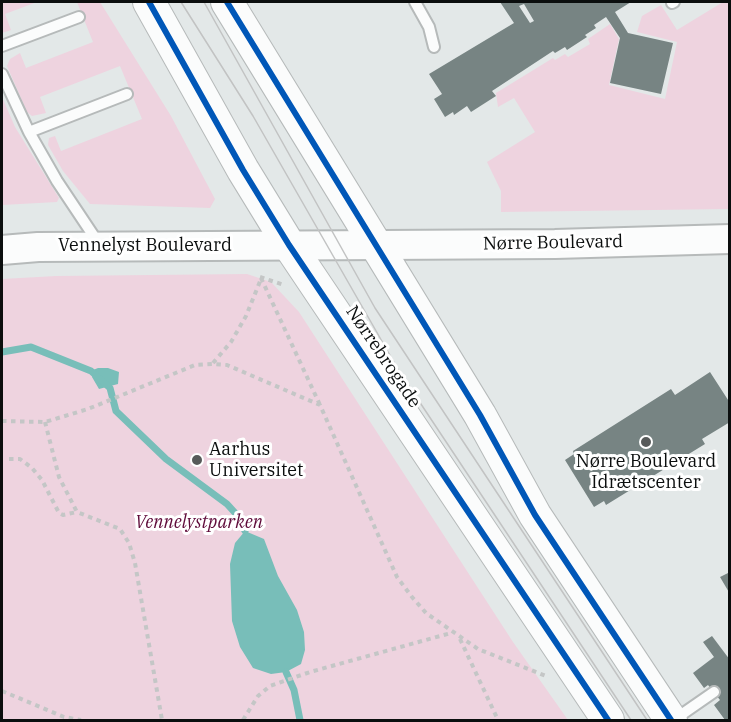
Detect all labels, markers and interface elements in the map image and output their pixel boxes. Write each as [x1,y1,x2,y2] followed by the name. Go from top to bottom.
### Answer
[483,231,623,255] street label: Nørre Boulevard
[58,235,232,257] street label: Vennelyst Boulevard
[341,302,425,412] street label: Nørrebrogade
[639,435,653,449] marker: Nørre Boulevard Idrætscenter
[209,439,303,482] place label: Aarhus Universitet
[576,451,716,494] place label: Nørre Boulevard Idrætscenter
[190,453,204,467] marker: Aarhus Universitet
[135,512,263,534] park label: Vennelystparken

